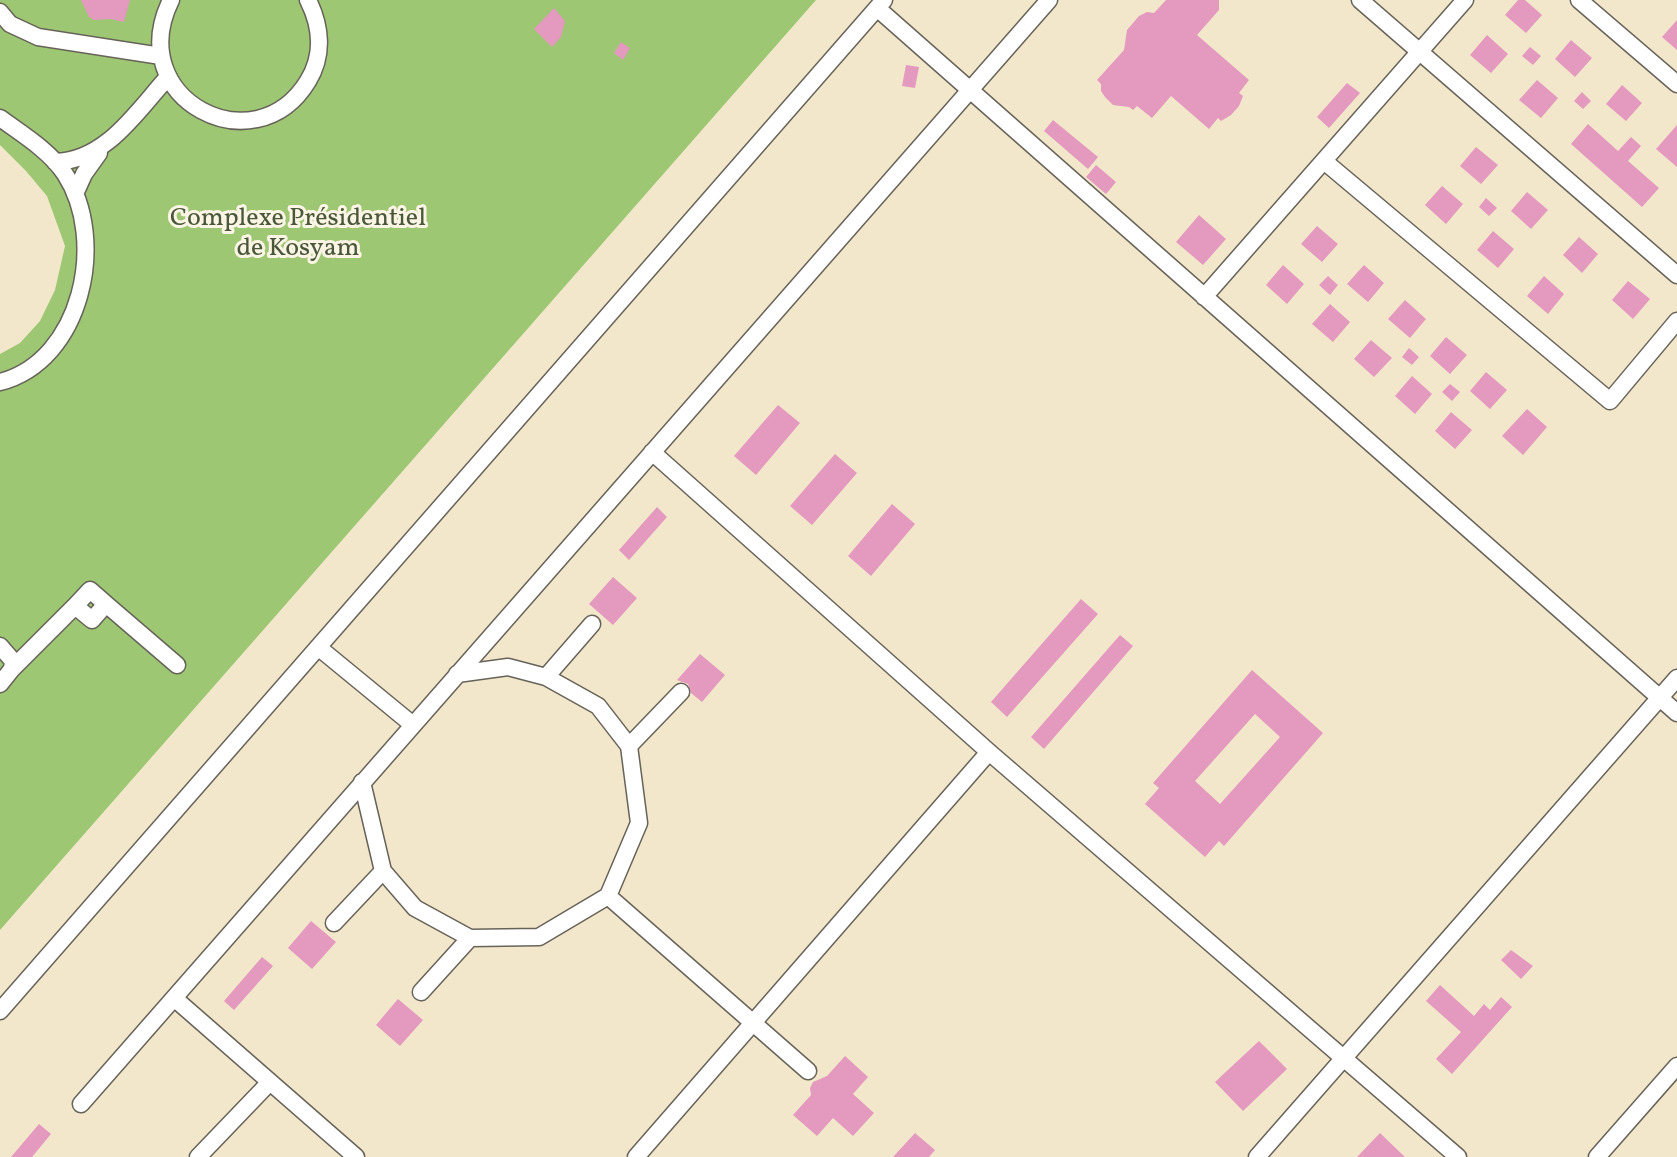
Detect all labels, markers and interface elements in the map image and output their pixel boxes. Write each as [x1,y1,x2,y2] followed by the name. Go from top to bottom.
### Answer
[170,204,426,266] park label: Complexe Présidentiel de Kosyam

